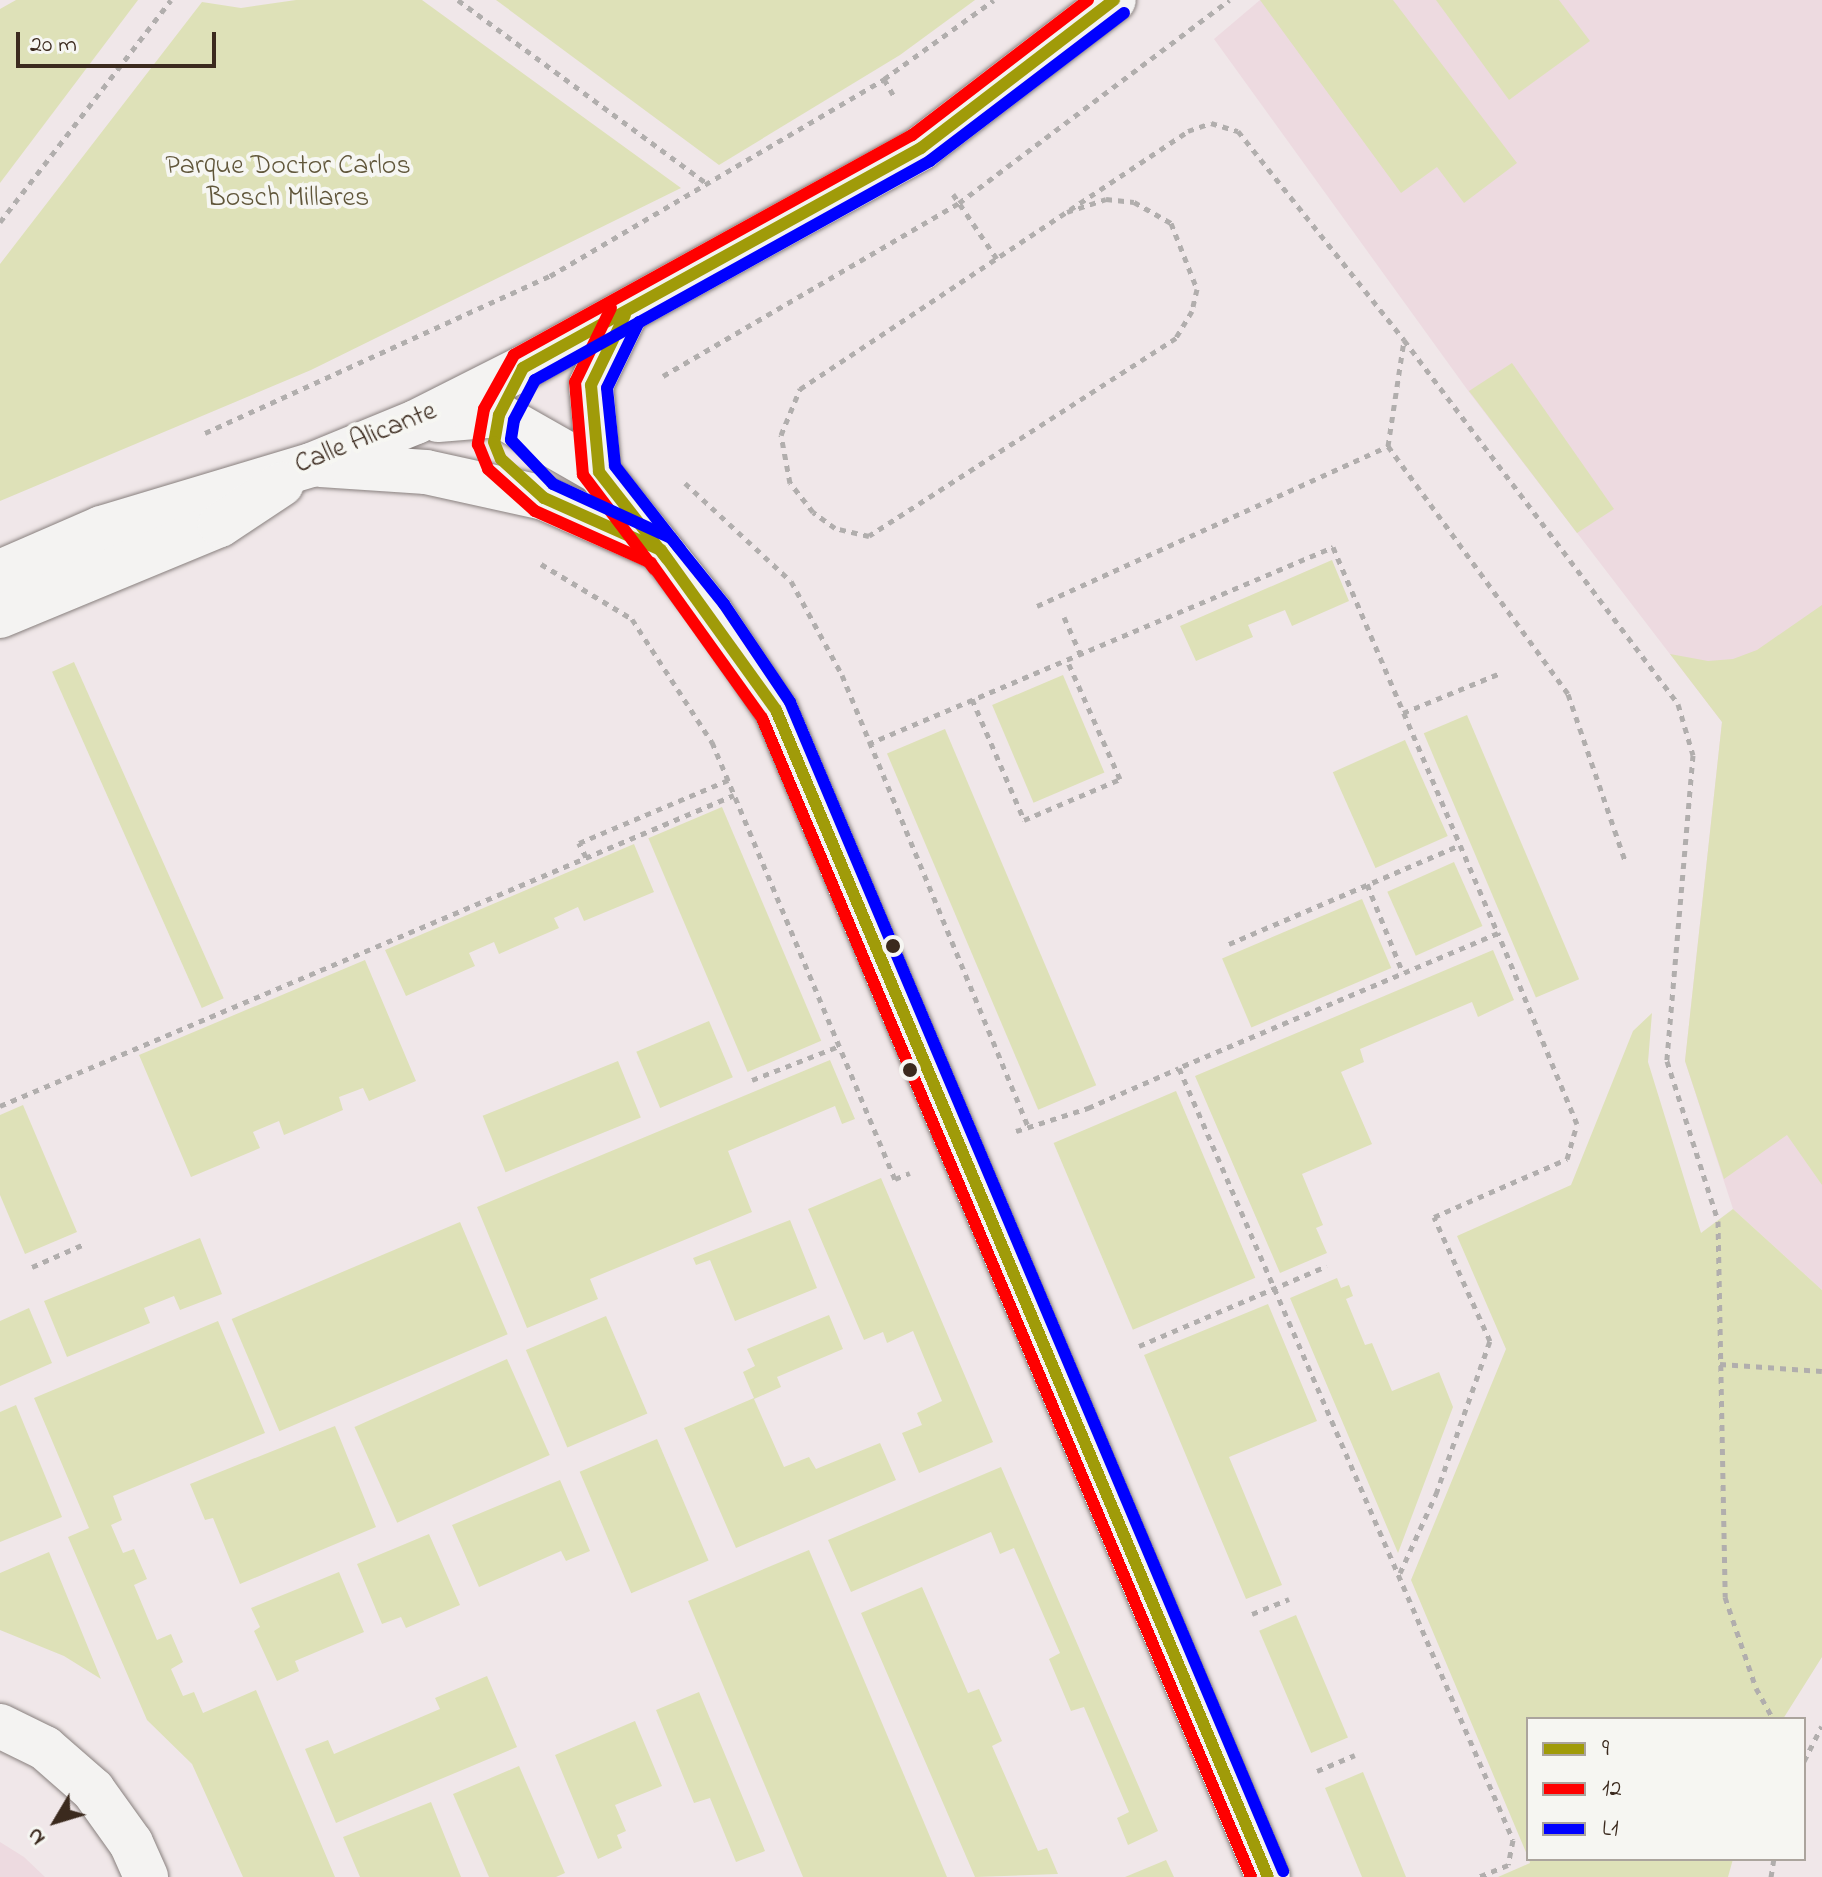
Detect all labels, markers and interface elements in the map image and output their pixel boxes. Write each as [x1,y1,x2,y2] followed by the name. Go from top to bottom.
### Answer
[20,16,220,66] scale bar
[30,28,77,63] text: 20 m
[165,150,411,216] park label: Parque Doctor Carlos Bosch Millares
[290,395,442,483] street label: Calle Alicante
[885,938,901,954] unlabelled marker
[902,1062,918,1078] unlabelled marker
[1526,1717,1806,1861] legend
[1602,1732,1609,1767] text: 9
[1602,1772,1622,1807] text: 12
[16,1781,96,1861] north arrow
[1602,1812,1619,1847] text: L1
[20,1820,54,1851] text: N

